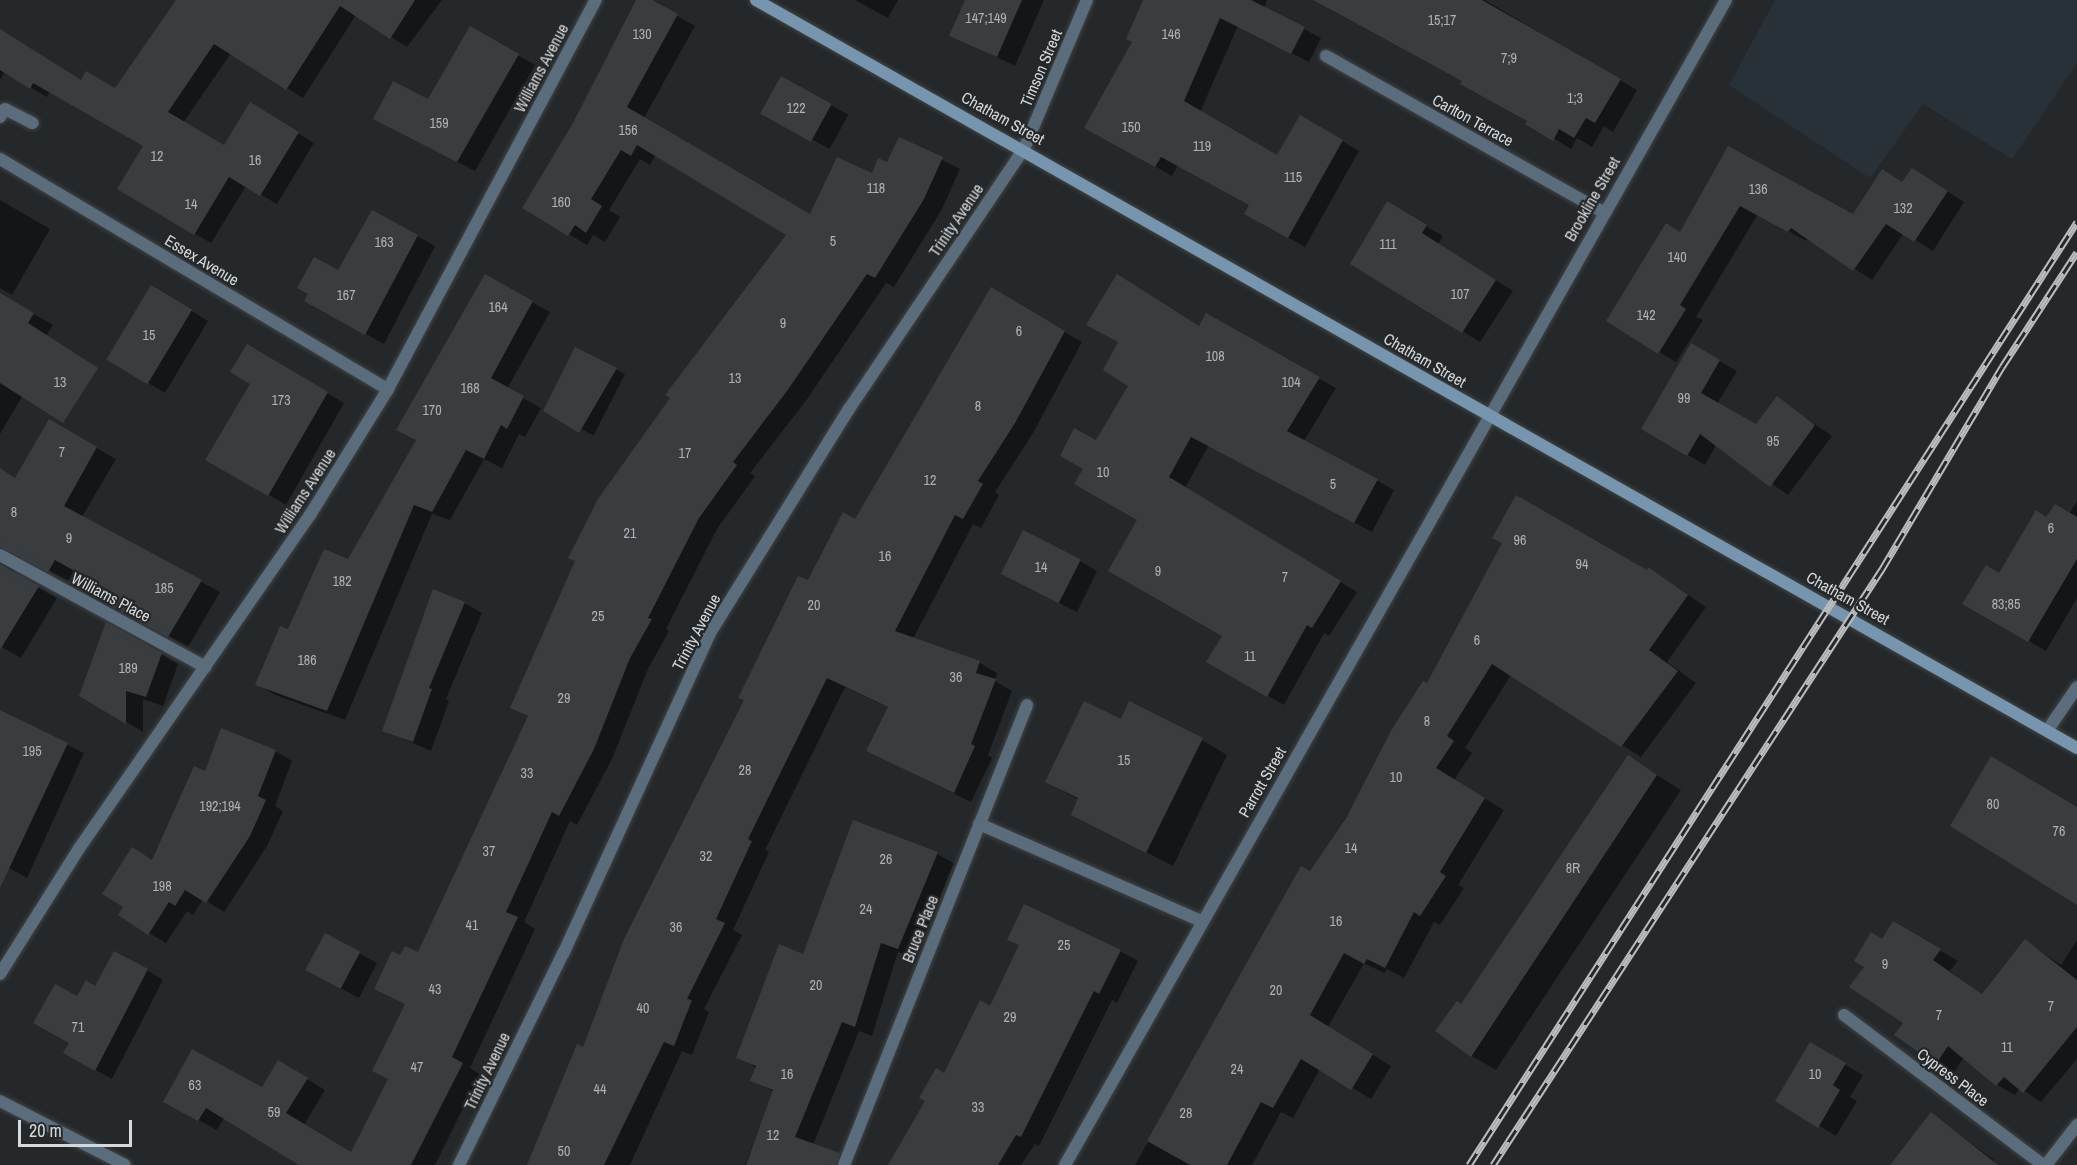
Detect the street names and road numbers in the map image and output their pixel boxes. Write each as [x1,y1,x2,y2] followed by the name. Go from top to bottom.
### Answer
[509,20,573,116] street label: Williams Avenue
[1016,26,1066,110] street label: Timson Street
[958,87,1048,149] street label: Chatham Street
[1429,90,1517,150] street label: Carlton Terrace
[1560,153,1624,245] street label: Brookline Street
[924,180,988,260] street label: Trinity Avenue
[161,230,243,290] street label: Essex Avenue
[1380,329,1470,391] street label: Chatham Street
[270,445,340,537] street label: Williams Avenue
[1803,567,1893,629] street label: Chatham Street
[68,568,154,626] street label: Williams Place
[668,590,724,674] street label: Trinity Avenue
[1234,743,1290,821] street label: Parrott Street
[898,893,942,965] street label: Bruce Place
[460,1029,514,1113] street label: Trinity Avenue
[1913,1044,1993,1110] street label: Cypress Place

